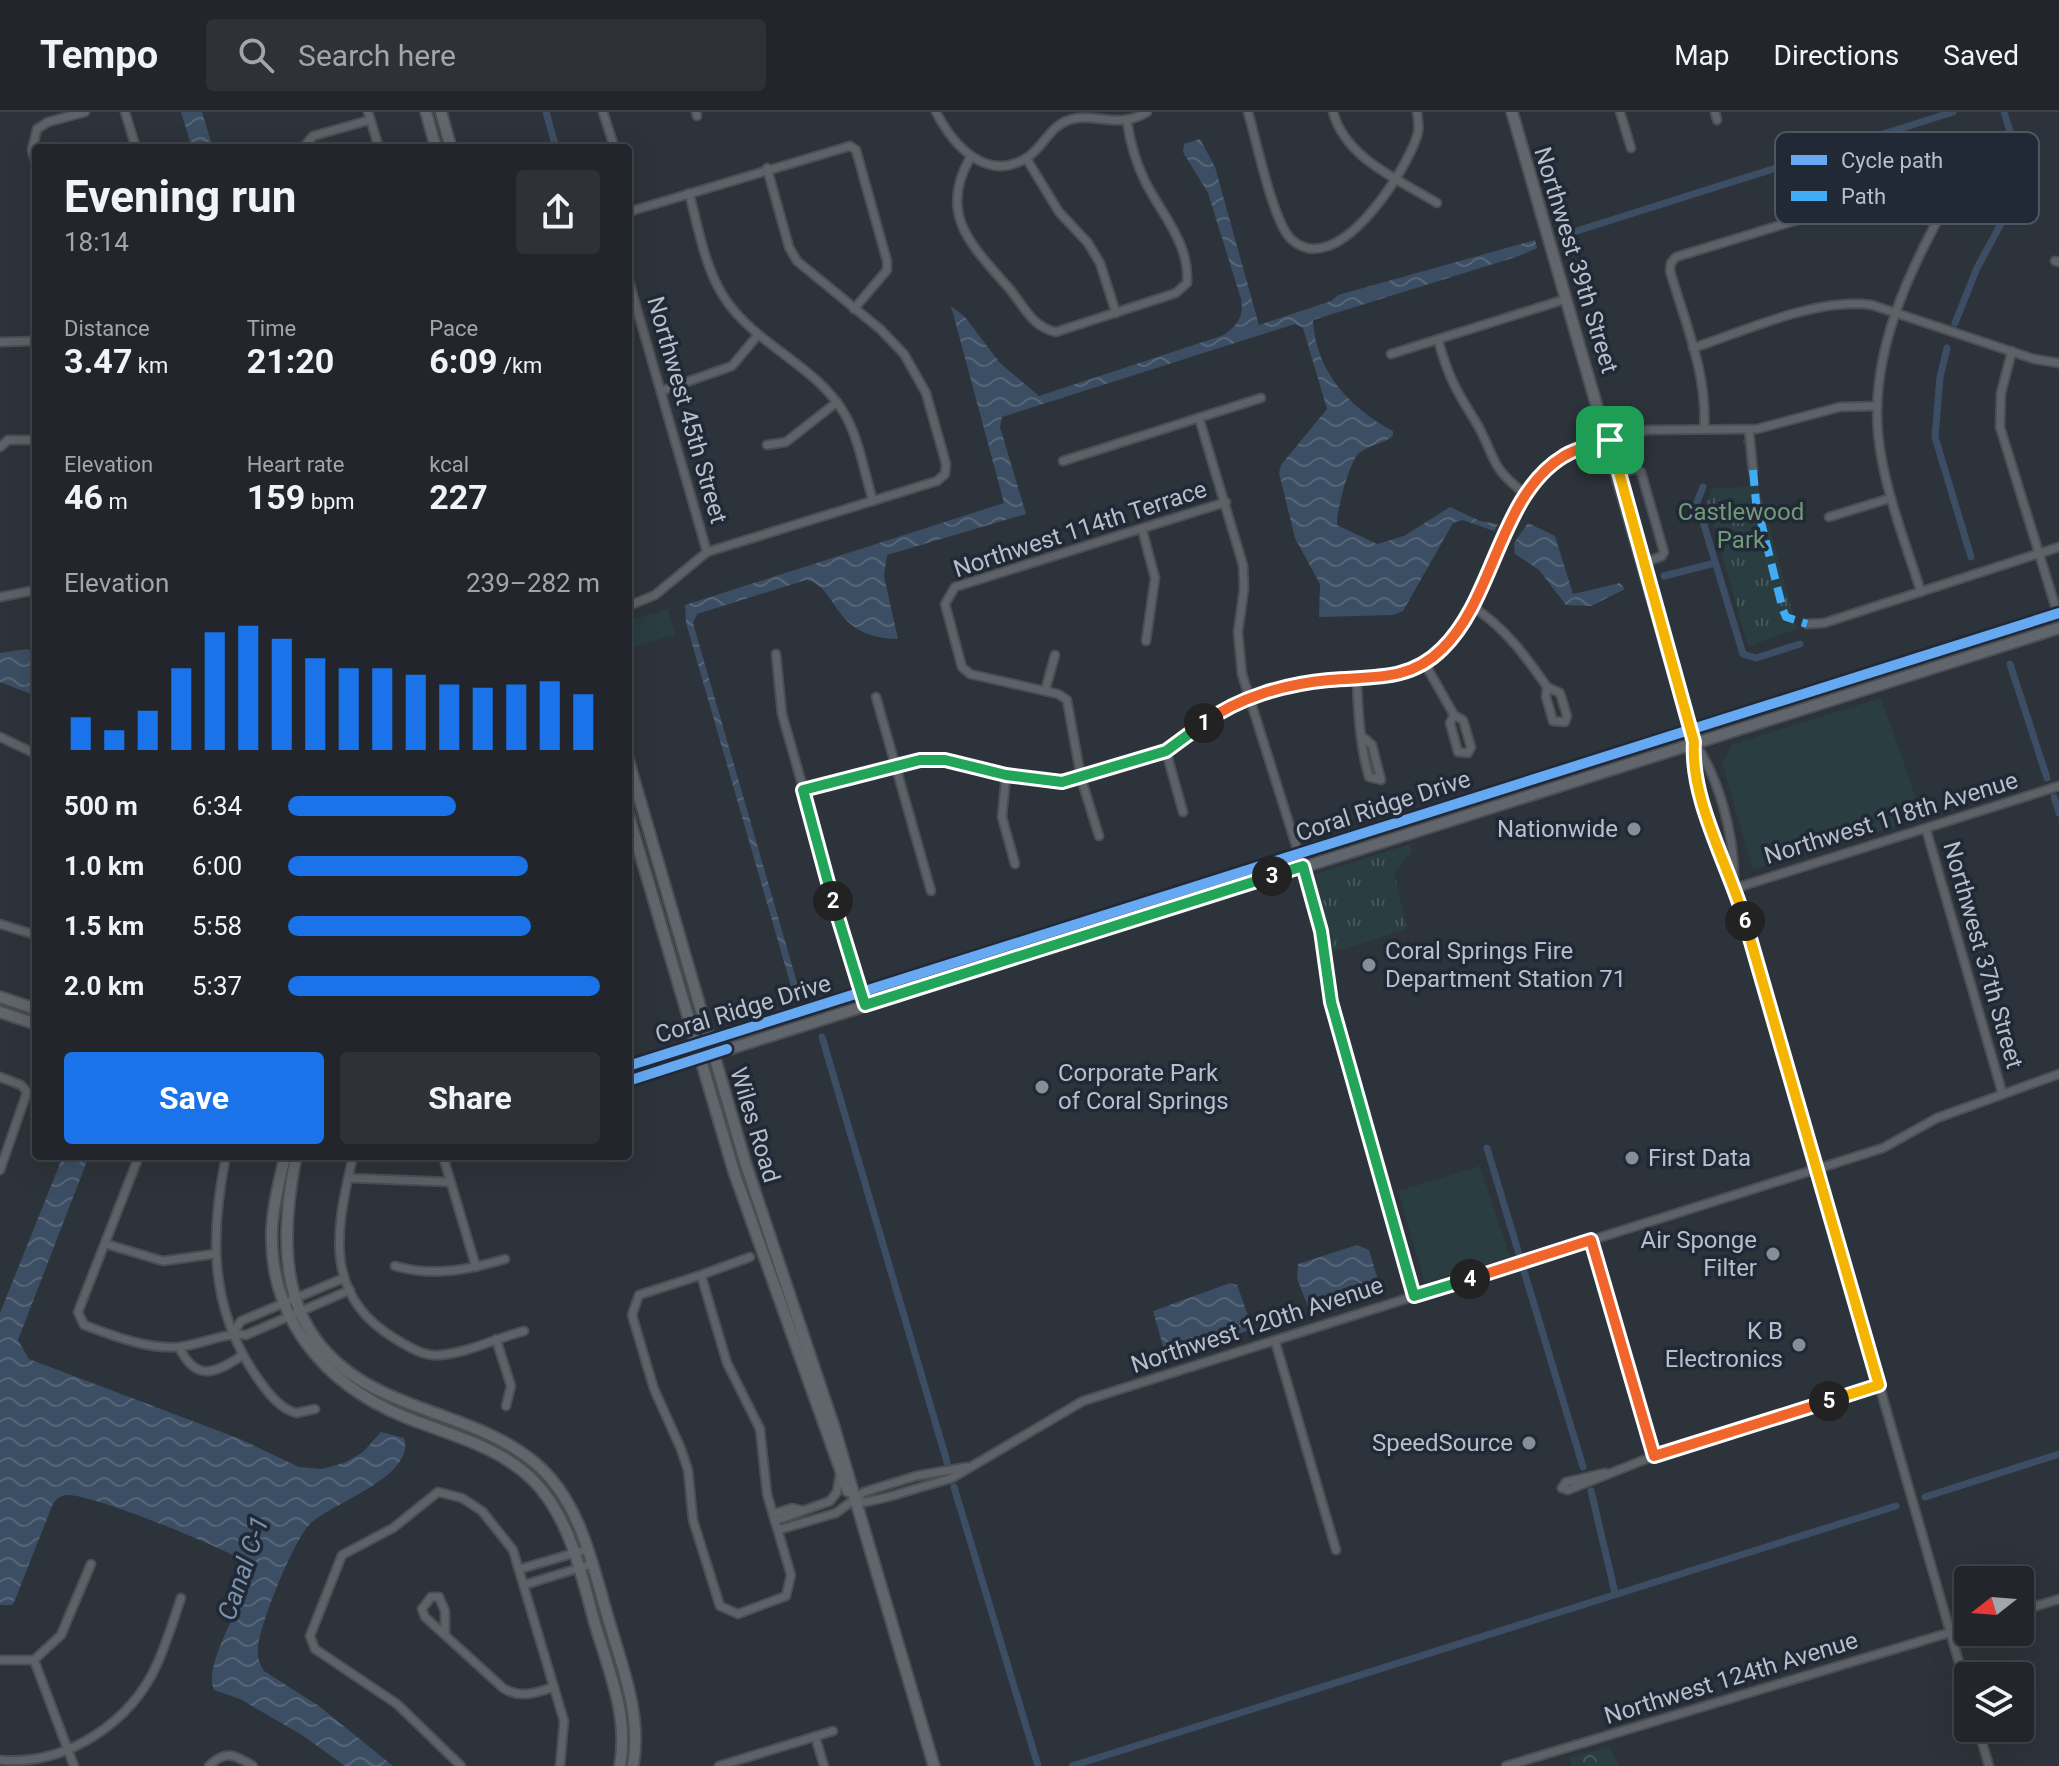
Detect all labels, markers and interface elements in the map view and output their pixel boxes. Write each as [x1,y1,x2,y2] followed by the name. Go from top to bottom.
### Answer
[206,19,766,91] search box
[40,33,158,77] text: Tempo
[234,33,278,77] icon: search
[298,38,456,73] text: Search here
[1674,39,1730,72] text: Map
[1774,39,1899,72] text: Directions
[1943,39,2019,72] text: Saved
[1775,132,2039,224] legend
[1528,144,1624,377] street label: Northwest 39th Street
[1841,148,1943,173] text: Cycle path
[516,170,600,254] button: share
[64,171,296,223] text: Evening run
[1841,184,1886,209] text: Path
[64,227,129,257] text: 18:14
[641,293,733,527] street label: Northwest 45th Street
[64,316,150,341] text: Distance
[247,316,296,341] text: Time
[429,316,478,341] text: Pace
[64,341,132,381] text: 3.47
[247,341,334,381] text: 21:20
[429,341,497,381] text: 6:09
[132,353,168,378] text: km
[497,353,542,378] text: /km
[1576,406,1644,474] pin
[1588,418,1632,462] icon: arrive
[64,452,153,477] text: Elevation
[247,452,345,477] text: Heart rate
[429,452,469,477] text: kcal
[950,475,1210,583] street label: Northwest 114th Terrace
[64,477,103,517] text: 46
[247,477,305,517] text: 159
[429,477,488,517] text: 227
[103,489,128,514] text: m
[305,489,355,514] text: bpm
[1678,498,1804,554] park label: Castlewood Park
[64,568,169,598] text: Elevation
[466,568,600,598] text: 239–282 m
[1184,703,1224,743] pin: 1
[1198,710,1210,735] text: 1
[1292,765,1474,847] street label: Coral Ridge Drive
[1761,766,2021,870] street label: Northwest 118th Avenue
[64,791,138,821] text: 500 m
[192,791,242,821] text: 6:34
[1497,815,1618,843] place label: Nationwide
[1625,820,1643,838] marker: Nationwide
[1937,838,2029,1072] street label: Northwest 37th Street
[64,851,144,881] text: 1.0 km
[192,851,242,881] text: 6:00
[1252,856,1292,896] pin: 3
[1266,863,1278,888] text: 3
[813,881,853,921] pin: 2
[827,888,839,913] text: 2
[1725,901,1765,941] pin: 6
[1739,908,1751,933] text: 6
[64,911,144,941] text: 1.5 km
[192,911,242,941] text: 5:58
[1385,937,1626,993] place label: Coral Springs Fire Department Station 71
[1360,956,1378,974] marker: Coral Springs Fire Department Station 71
[652,969,834,1049] street label: Coral Ridge Drive
[64,971,144,1001] text: 2.0 km
[192,971,242,1001] text: 5:37
[64,1052,324,1144] button: Save
[340,1052,600,1144] button: Share
[1058,1059,1229,1115] place label: Corporate Park of Coral Springs
[724,1064,786,1186] street label: Wiles Road
[1033,1078,1051,1096] marker: Corporate Park of Coral Springs
[1648,1144,1751,1172] place label: First Data
[1623,1149,1641,1167] marker: First Data
[1641,1226,1757,1282] place label: Air Sponge Filter
[1764,1245,1782,1263] marker: Air Sponge Filter
[1450,1259,1490,1299] pin: 4
[1464,1266,1476,1291] text: 4
[1127,1271,1387,1379] street label: Northwest 120th Avenue
[1665,1317,1783,1373] place label: K B Electronics
[1790,1336,1808,1354] marker: K B Electronics
[1809,1381,1849,1421] pin: 5
[1823,1388,1835,1413] text: 5
[1372,1429,1513,1457] place label: SpeedSource
[1520,1434,1538,1452] marker: SpeedSource
[211,1512,275,1624] water label: Canal C-1
[1954,1566,2034,1646] north arrow
[1954,1566,2034,1742] map controls
[1601,1626,1861,1730] street label: Northwest 124th Avenue
[1954,1662,2034,1742] button: layers

